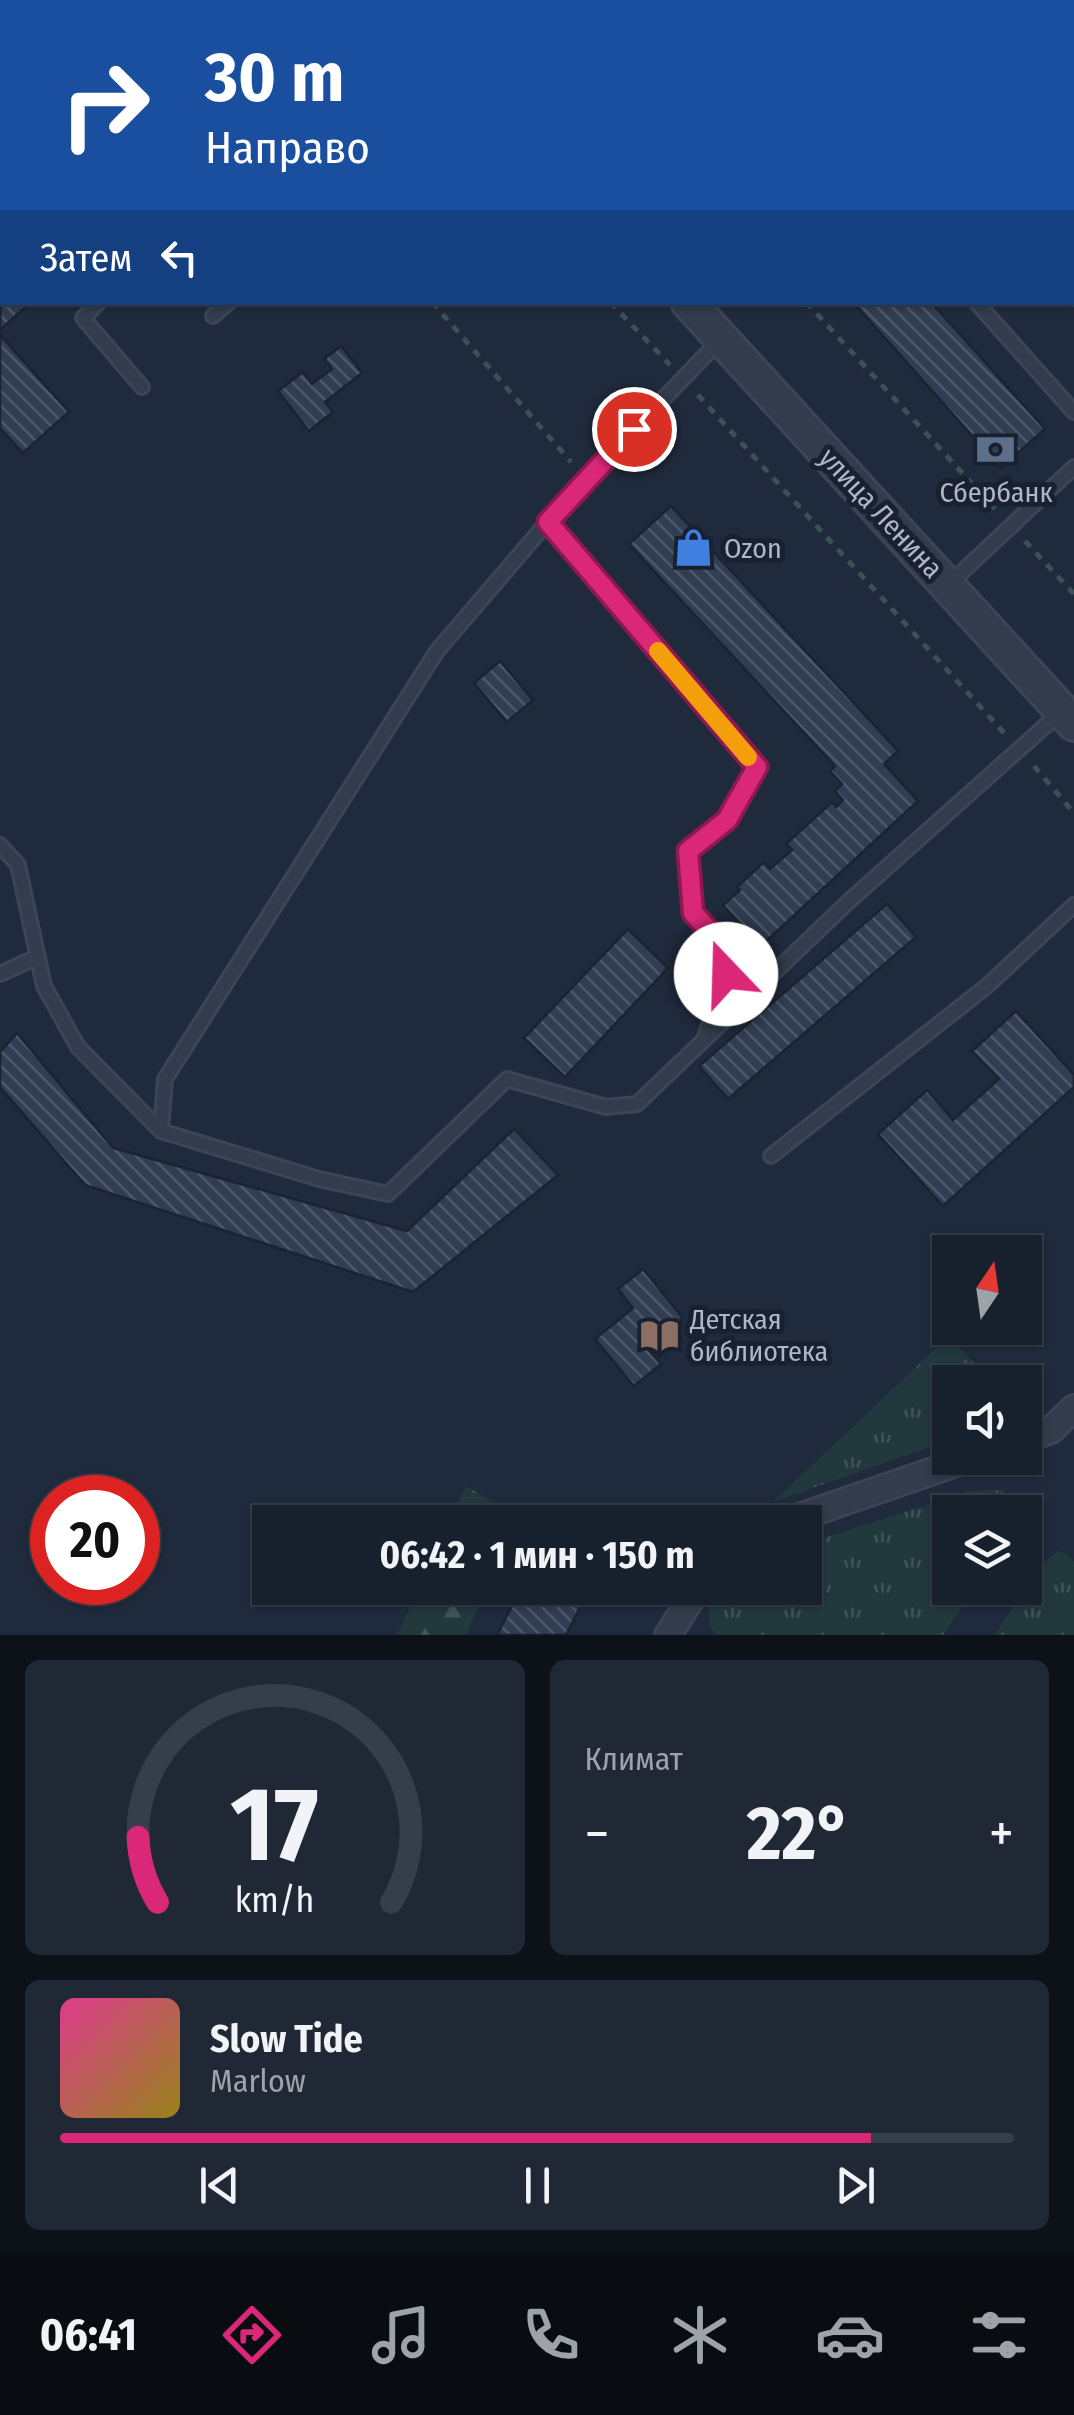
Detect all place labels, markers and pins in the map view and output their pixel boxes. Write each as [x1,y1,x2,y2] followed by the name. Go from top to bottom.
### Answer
[592,387,677,472] pin
[975,428,1017,470] bank icon: Сбербанк
[939,476,1053,509] place label: Сбербанк
[673,527,715,569] shop icon: Ozon
[724,532,782,565] place label: Ozon
[689,1303,828,1368] place label: Детская библиотека
[639,1314,681,1356] library icon: Детская библиотека

